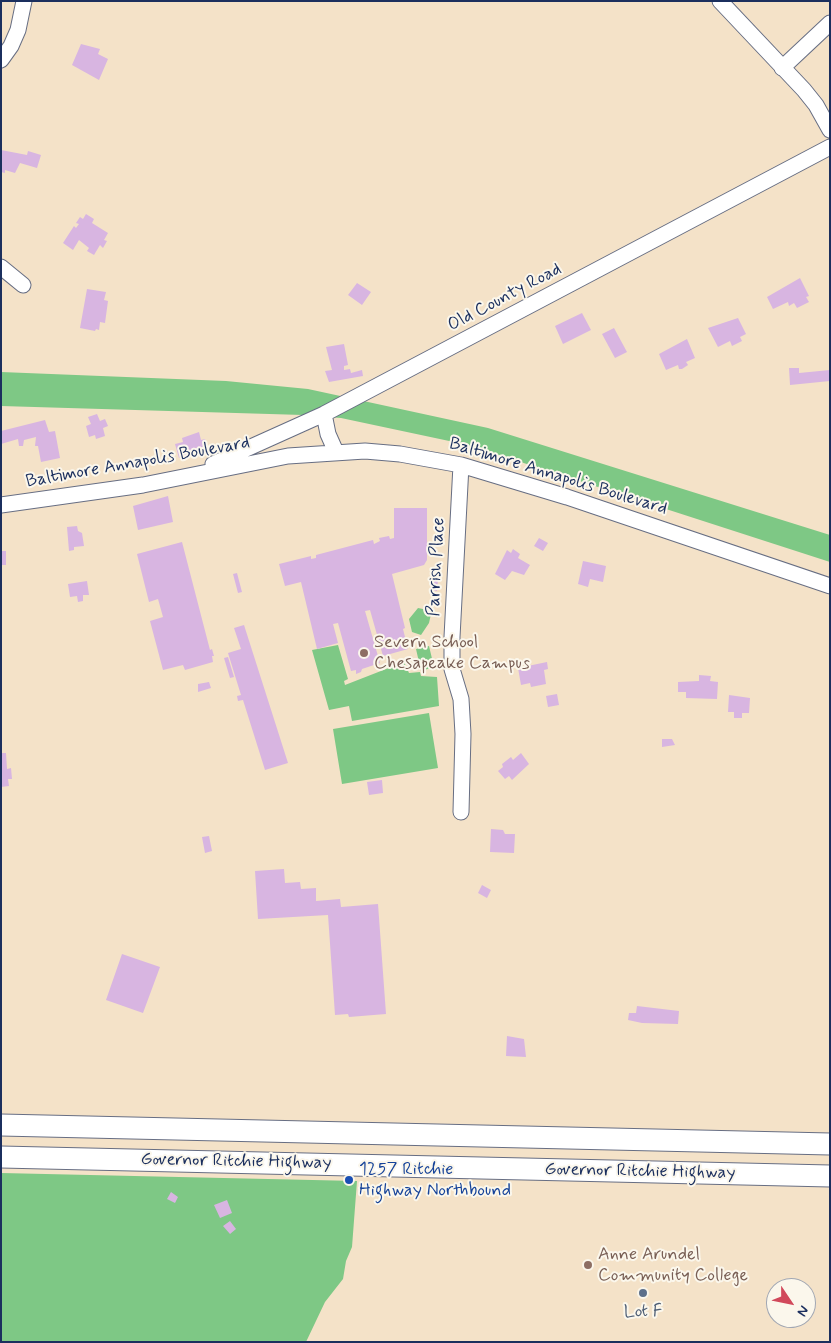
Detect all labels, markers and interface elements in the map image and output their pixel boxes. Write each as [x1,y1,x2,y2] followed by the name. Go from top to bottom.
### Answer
[445,259,565,337] street label: Old County Road
[24,433,252,493] street label: Baltimore Annapolis Boulevard
[446,433,670,521] street label: Baltimore Annapolis Boulevard
[424,517,450,617] street label: Parrish Place
[374,632,530,674] place label: Severn School Chesapeake Campus
[358,647,370,659] marker: Severn School Chesapeake Campus
[140,1150,332,1174] street label: Governor Ritchie Highway
[359,1159,511,1202] place label: 1257 Ritchie Highway Northbound
[544,1160,736,1184] street label: Governor Ritchie Highway
[343,1174,355,1186] marker: 1257 Ritchie Highway Northbound
[598,1244,748,1286] place label: Anne Arundel Community College
[582,1259,594,1271] marker: Anne Arundel Community College
[766,1278,816,1328] north arrow
[637,1287,649,1299] marker: Lot F
[624,1301,662,1323] place label: Lot F
[793,1302,813,1320] text: N

